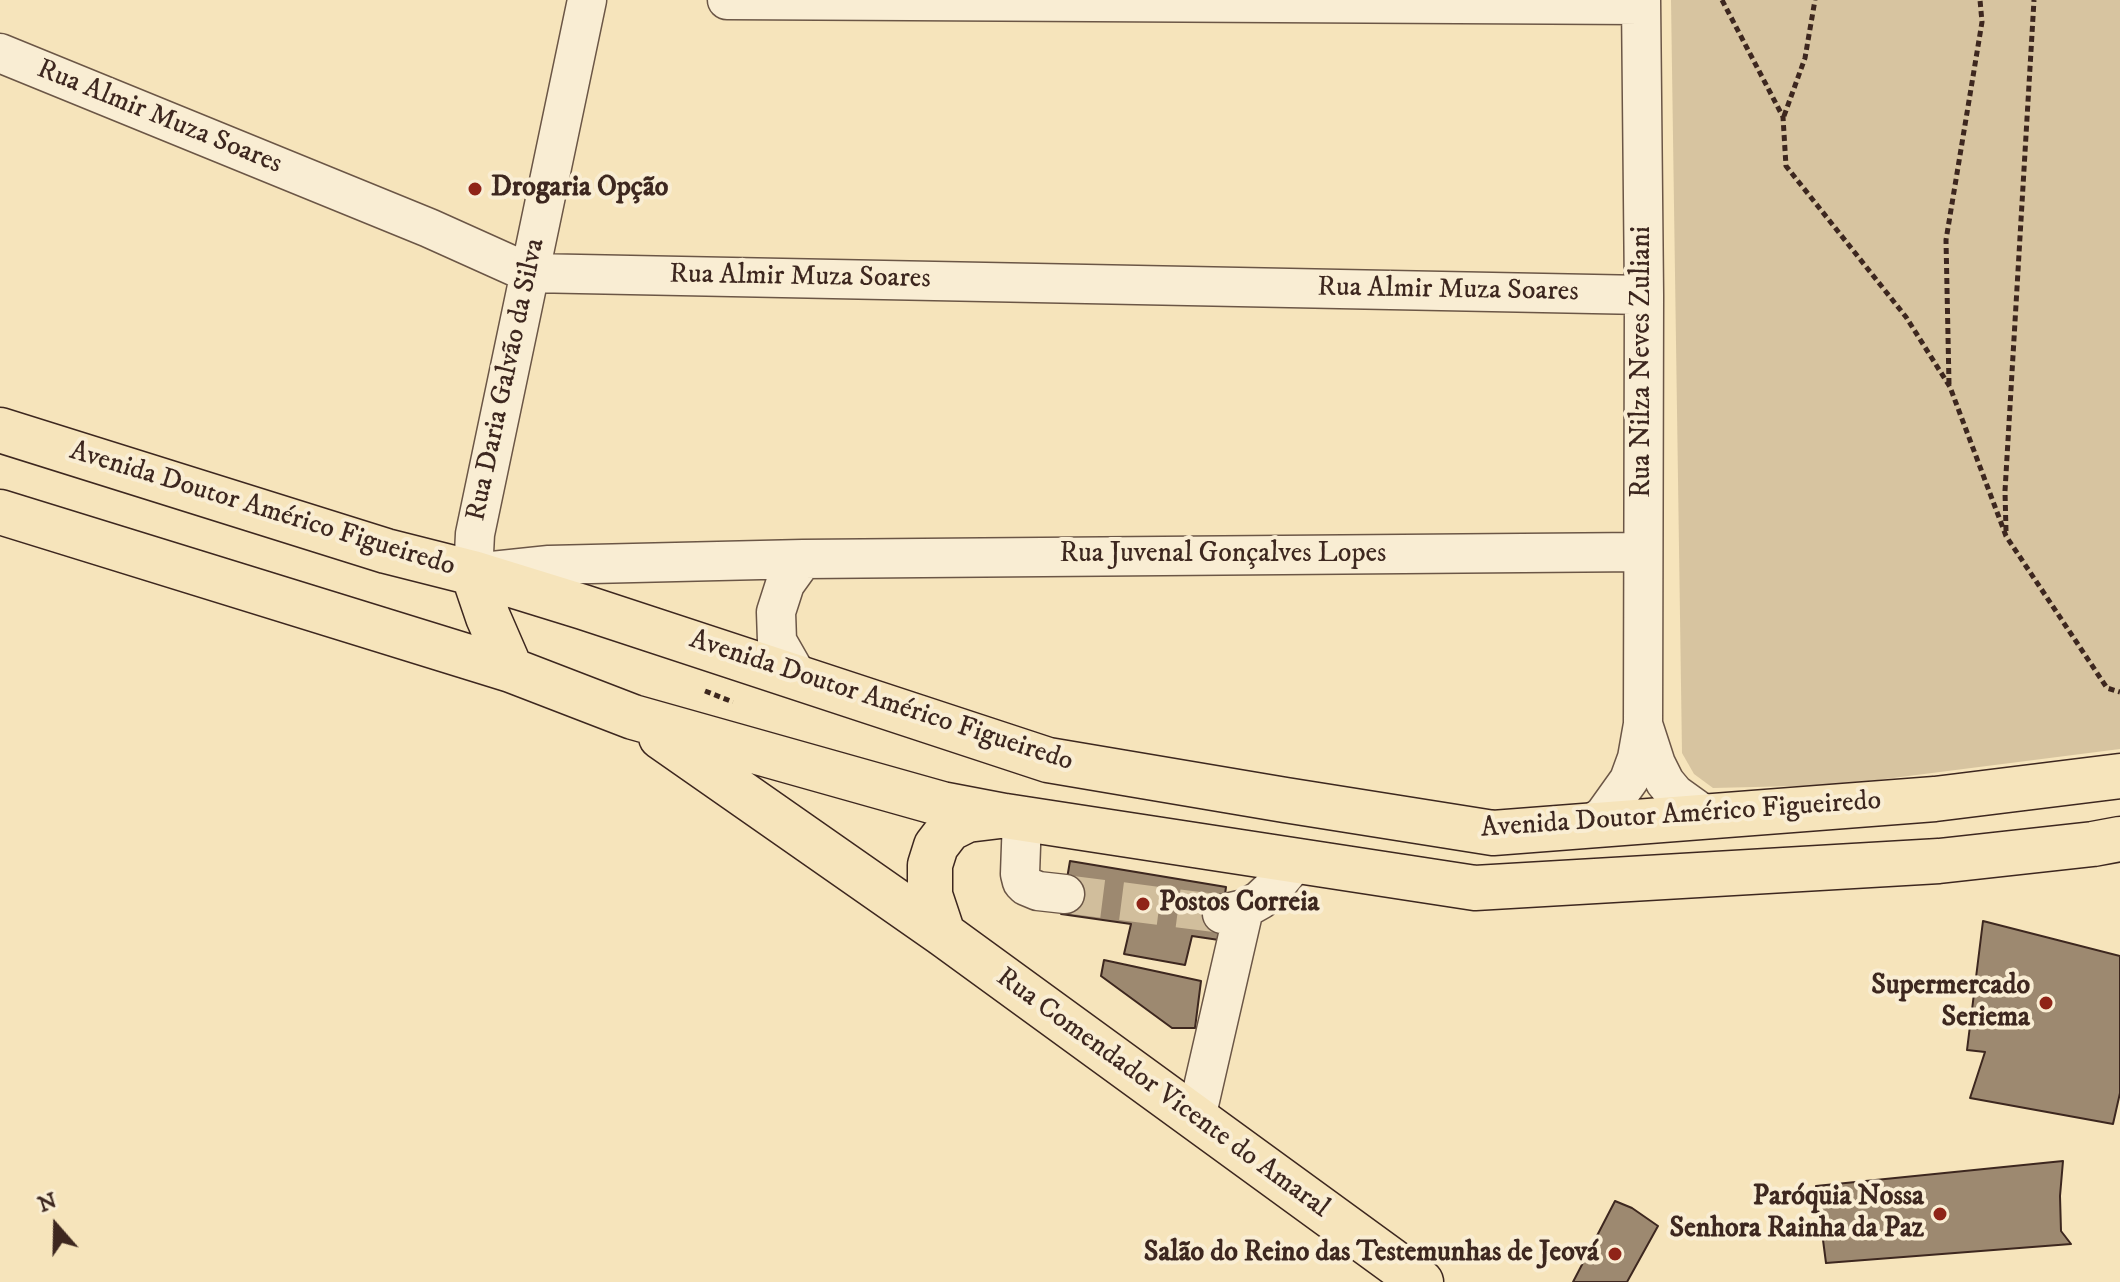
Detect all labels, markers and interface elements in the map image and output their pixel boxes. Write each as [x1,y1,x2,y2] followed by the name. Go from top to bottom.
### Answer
[32,53,286,183] street label: Rua Almir Muza Soares
[491,172,668,206] place label: Drogaria Opção
[466,180,484,198] marker: Drogaria Opção
[1626,226,1660,498] street label: Rua Nilza Neves Zuliani
[461,236,553,524] street label: Rua Daria Galvão da Silva
[669,259,931,297] street label: Rua Almir Muza Soares
[1317,272,1579,310] street label: Rua Almir Muza Soares
[65,435,459,585] street label: Avenida Doutor Américo Figueiredo
[1060,538,1386,572] street label: Rua Juvenal Gonçalves Lopes
[685,624,1077,780] street label: Avenida Doutor Américo Figueiredo
[1480,785,1882,847] street label: Avenida Doutor Américo Figueiredo
[1159,887,1319,921] place label: Postos Correia
[1134,895,1152,913] marker: Postos Correia
[989,962,1335,1226] street label: Rua Comendador Vicente do Amaral
[1871,970,2030,1036] place label: Supermercado Seriema
[2037,994,2055,1012] marker: Supermercado Seriema
[1670,1181,1924,1247] place label: Paróquia Nossa Senhora Rainha da Paz
[16,1186,96,1266] north arrow
[35,1187,61,1219] text: N
[1931,1205,1949,1223] marker: Paróquia Nossa Senhora Rainha da Paz
[1144,1237,1599,1271] place label: Salão do Reino das Testemunhas de Jeová
[1606,1245,1624,1263] marker: Salão do Reino das Testemunhas de Jeová

